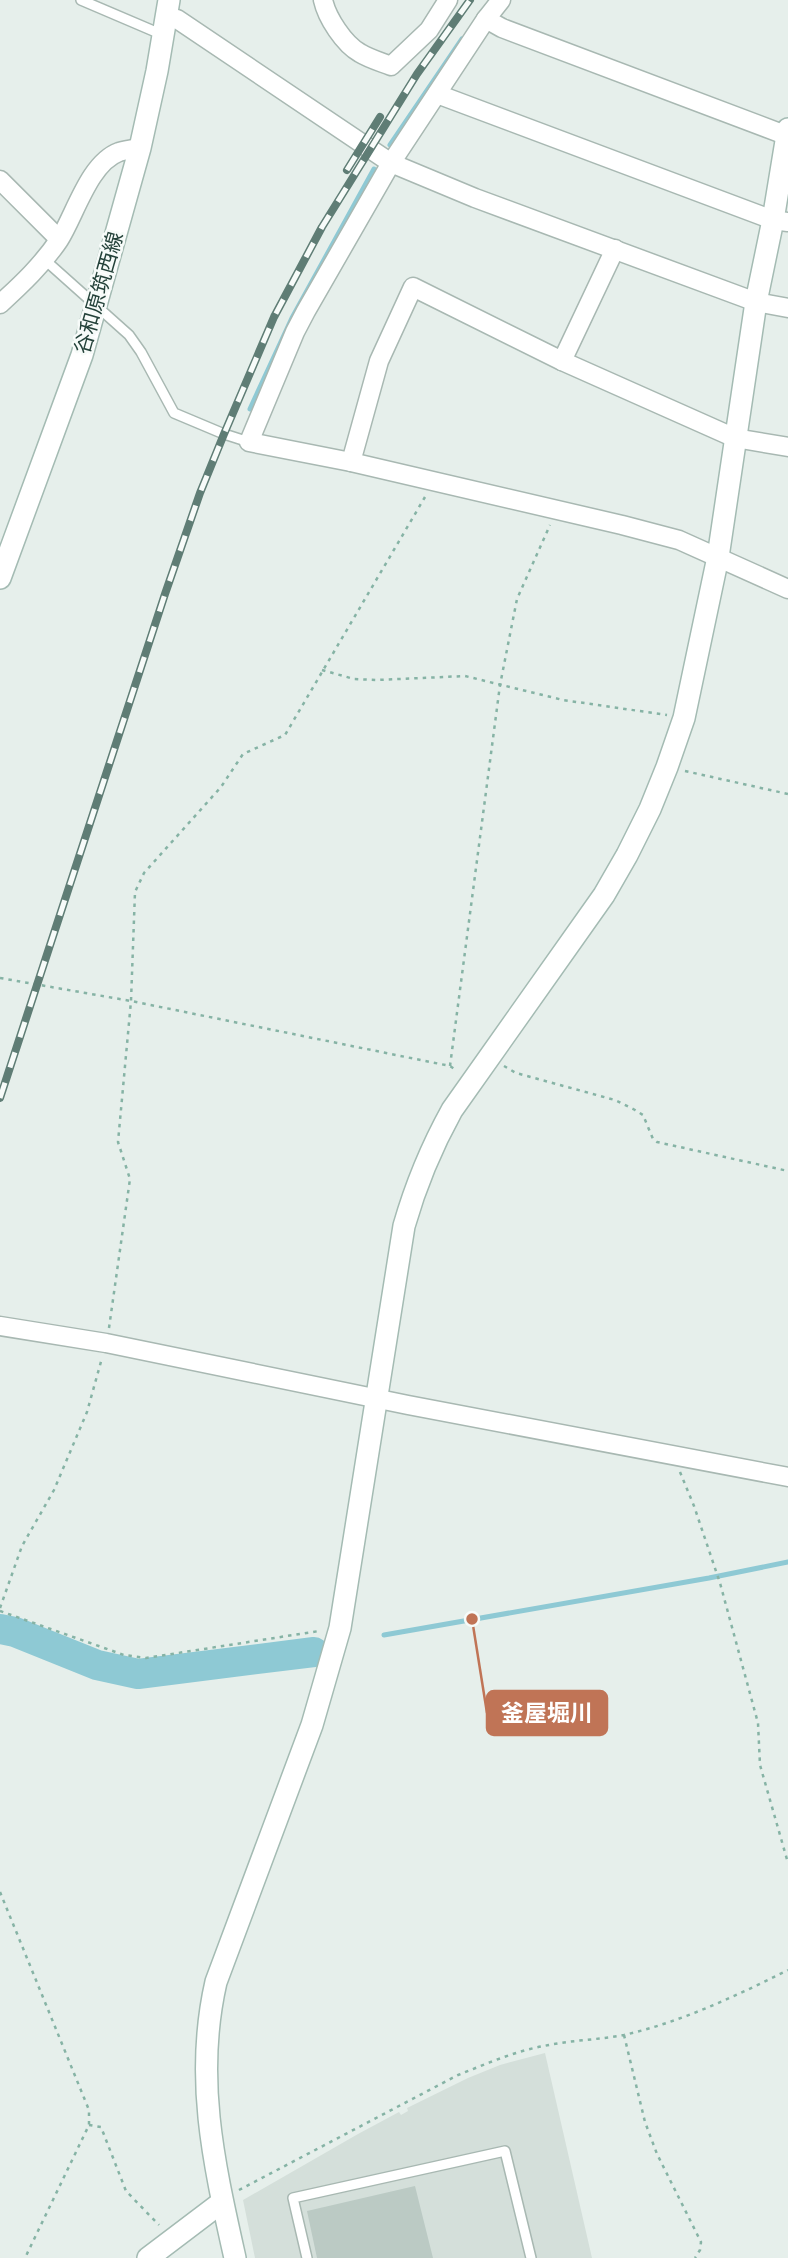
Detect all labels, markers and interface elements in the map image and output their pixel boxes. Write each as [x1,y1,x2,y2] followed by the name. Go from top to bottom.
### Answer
[69,229,128,357] street label: 谷和原筑西線
[487,1691,607,1735] callout: 釜屋堀川
[501,1700,593,1727] text: 釜屋堀川

